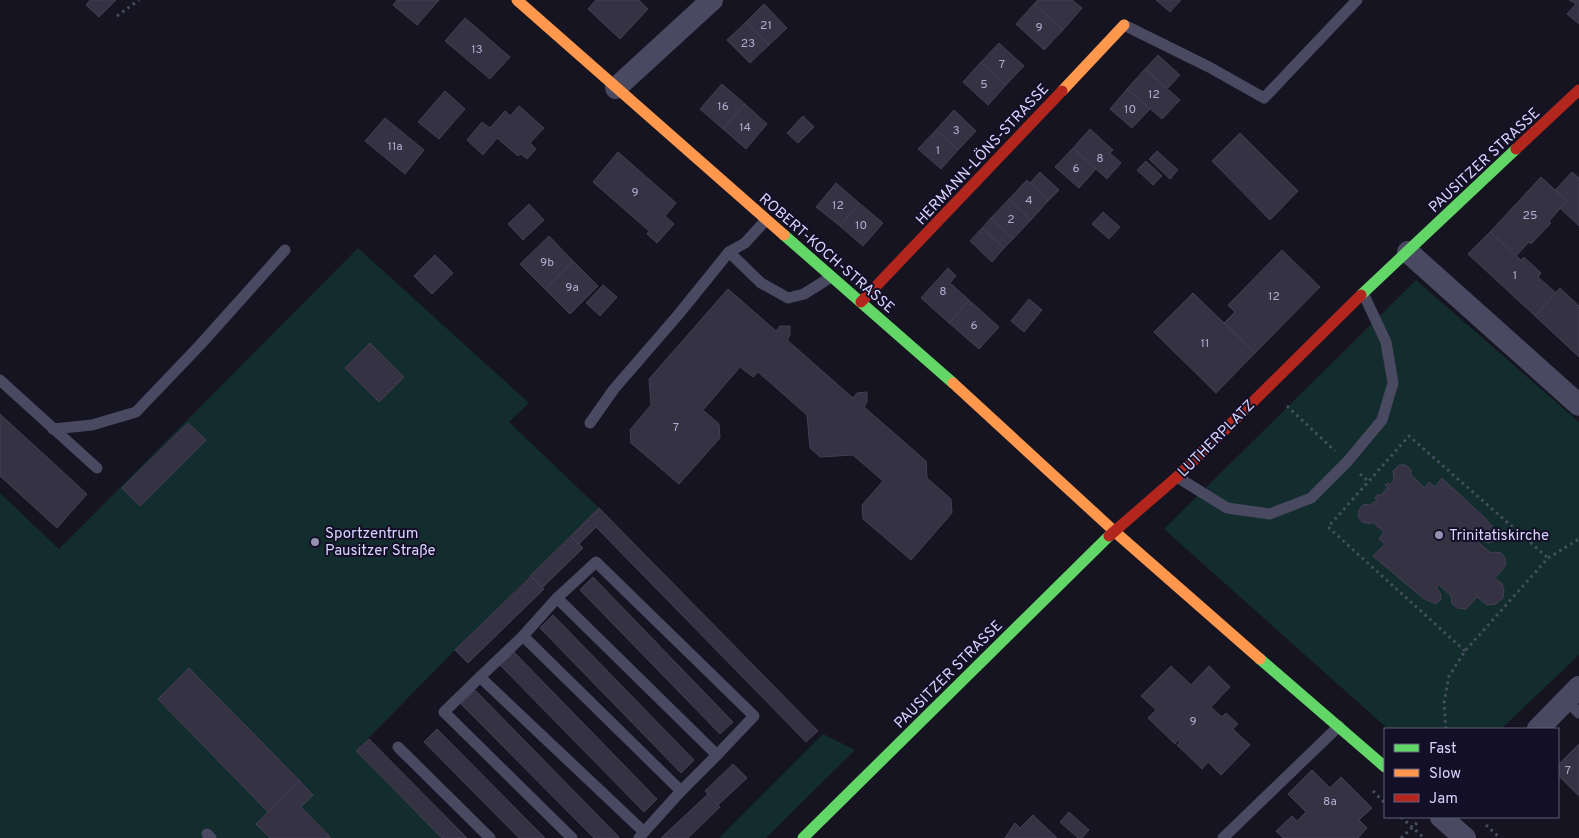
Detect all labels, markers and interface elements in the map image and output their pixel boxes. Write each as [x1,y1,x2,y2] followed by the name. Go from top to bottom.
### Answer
[760,18,772,34] house number: 21
[1035,20,1043,36] house number: 9
[741,36,755,52] house number: 23
[471,42,483,58] house number: 13
[999,57,1005,73] house number: 7
[980,77,988,93] house number: 5
[912,80,1054,230] street label: HERMANN-LÖNS-STRASSE
[1148,87,1160,103] house number: 12
[717,99,729,115] house number: 16
[1124,102,1136,118] house number: 10
[1425,104,1545,218] street label: PAUSITZER STRASSE
[739,120,751,136] house number: 14
[952,123,960,139] house number: 3
[388,139,402,155] house number: 11a
[936,143,940,159] house number: 1
[1096,151,1104,167] house number: 8
[1072,161,1080,177] house number: 6
[631,185,639,201] house number: 9
[754,190,898,318] street label: ROBERT-KOCH-STRASSE
[1025,193,1033,209] house number: 4
[832,198,844,214] house number: 12
[1523,208,1537,224] house number: 25
[1007,212,1015,228] house number: 2
[855,218,867,234] house number: 10
[540,255,554,271] house number: 9b
[1513,268,1517,284] house number: 1
[565,280,579,296] house number: 9a
[939,284,947,300] house number: 8
[1268,289,1280,305] house number: 12
[970,318,978,334] house number: 6
[1201,336,1209,352] house number: 11
[1174,396,1260,482] street label: LUTHERPLATZ
[673,420,679,436] house number: 7
[325,525,436,561] place label: Sportzentrum Pausitzer Straße
[1449,527,1549,546] place label: Trinitatiskirche
[1433,529,1445,541] marker: Trinitatiskirche
[309,536,321,548] marker: Sportzentrum Pausitzer Straße
[891,617,1007,733] street label: PAUSITZER STRASSE
[1189,714,1197,730] house number: 9
[1384,728,1559,818] legend
[1429,740,1457,759] text: Fast
[1565,763,1571,779] house number: 7
[1429,765,1461,784] text: Slow
[1429,790,1458,809] text: Jam
[1323,794,1337,810] house number: 8a

